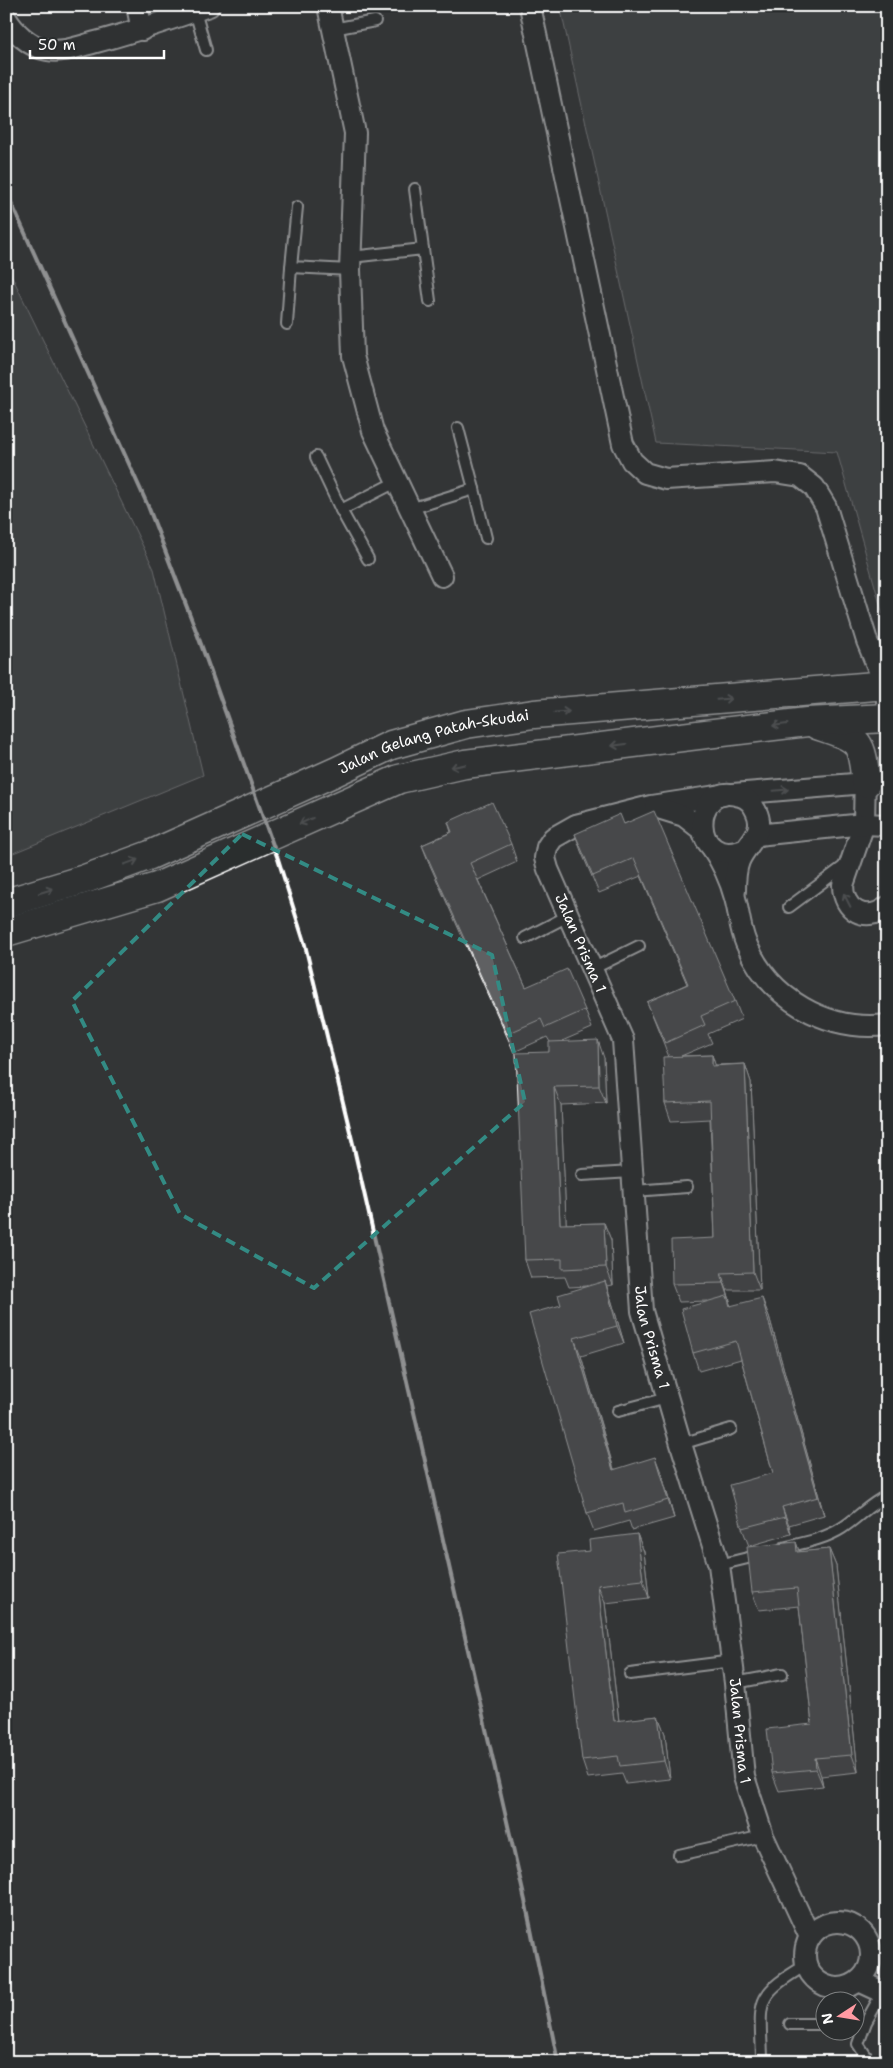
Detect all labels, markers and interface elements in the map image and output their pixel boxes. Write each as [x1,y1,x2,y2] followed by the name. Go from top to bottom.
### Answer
[30,28,164,60] scale bar
[38,35,76,55] text: 50 m
[716,695,732,704] one-way arrow
[335,705,531,779] street label: Jalan Gelang Patah-Skudai
[554,707,570,716] one-way arrow
[773,720,789,730] one-way arrow
[611,740,627,750] one-way arrow
[450,762,466,771] one-way arrow
[773,785,789,795] one-way arrow
[299,817,314,827] one-way arrow
[123,857,138,866] one-way arrow
[37,885,53,895] one-way arrow
[550,891,611,996] street label: Jalan Prisma 1
[842,892,852,907] one-way arrow
[630,1285,674,1391] street label: Jalan Prisma 1
[724,1677,756,1786] street label: Jalan Prisma 1
[816,1990,866,2040] north arrow
[817,2011,837,2026] text: N

